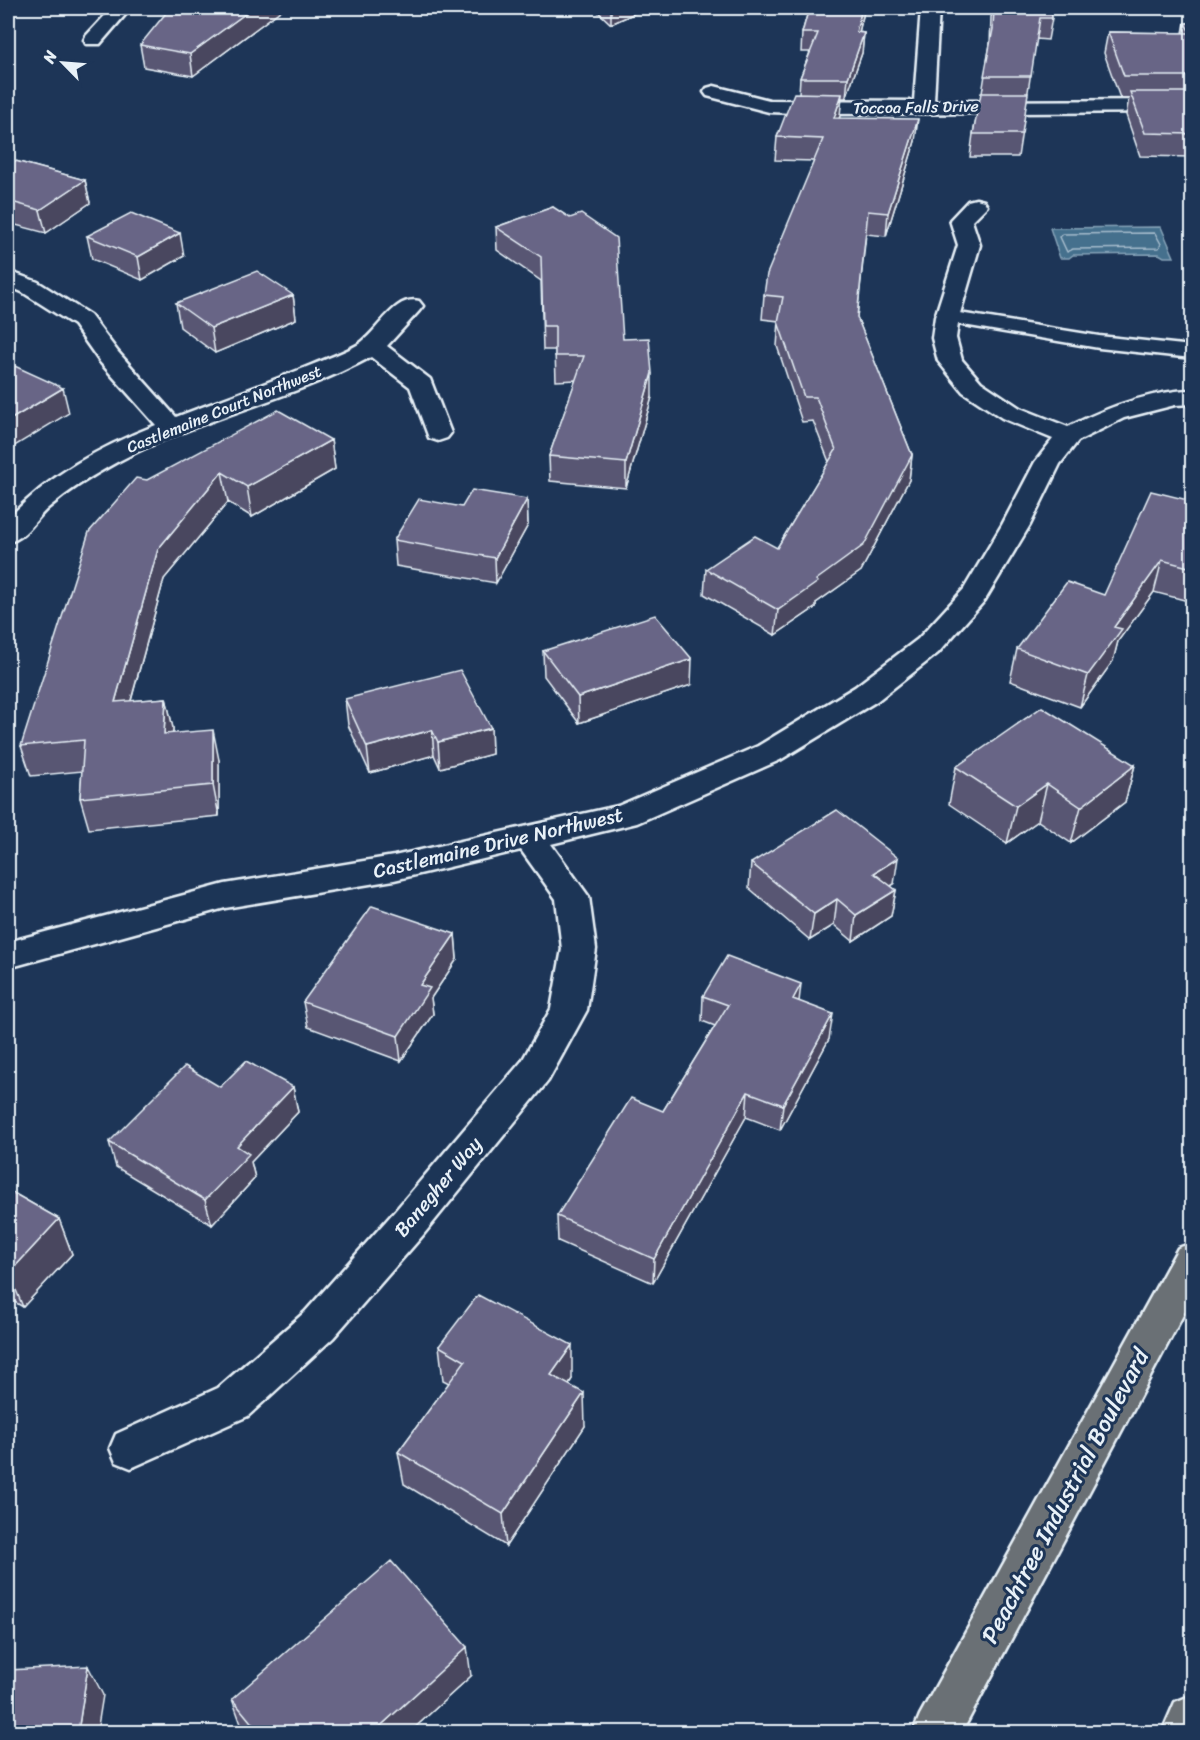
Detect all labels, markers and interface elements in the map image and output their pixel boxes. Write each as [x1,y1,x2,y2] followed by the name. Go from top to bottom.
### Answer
[33,33,93,93] north arrow
[34,45,66,69] text: N
[853,91,979,123] street label: Toccoa Falls Drive
[122,357,326,461] street label: Castlemaine Court Northwest
[370,797,627,889] street label: Castlemaine Drive Northwest
[385,1128,491,1245] street label: Banegher Way
[969,1340,1161,1651] street label: Peachtree Industrial Boulevard

